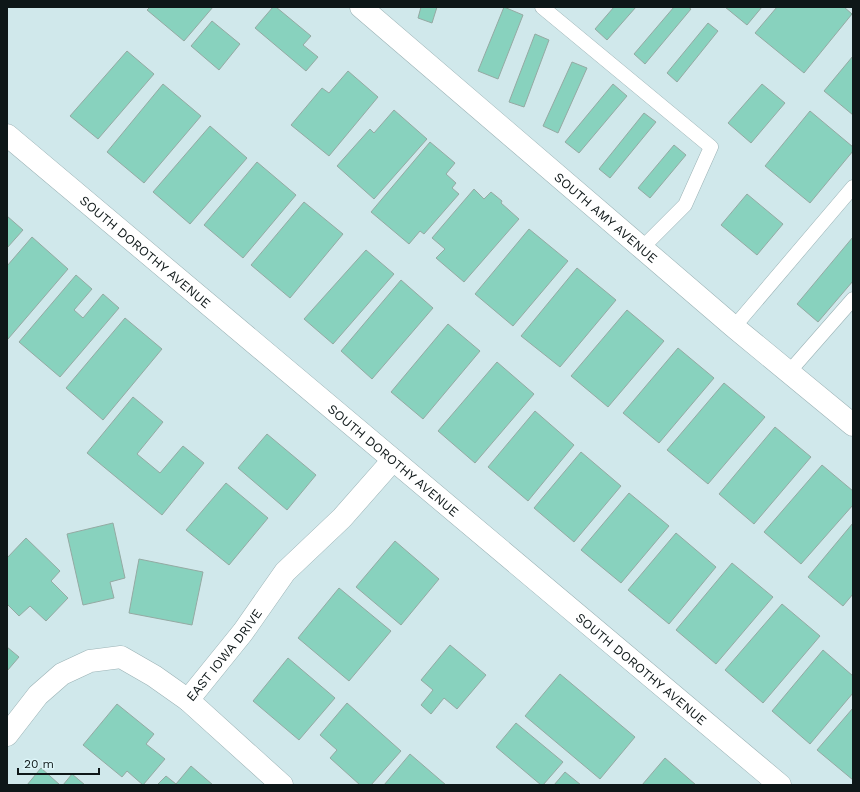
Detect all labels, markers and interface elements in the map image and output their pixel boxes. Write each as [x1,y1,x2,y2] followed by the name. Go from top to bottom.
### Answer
[551,169,660,266] street label: SOUTH AMY AVENUE
[77,193,214,311] street label: SOUTH DOROTHY AVENUE
[325,401,462,520] street label: SOUTH DOROTHY AVENUE
[183,606,265,704] street label: EAST IOWA DRIVE
[573,610,710,728] street label: SOUTH DOROTHY AVENUE
[18,750,99,776] scale bar
[24,757,54,771] text: 20 m

